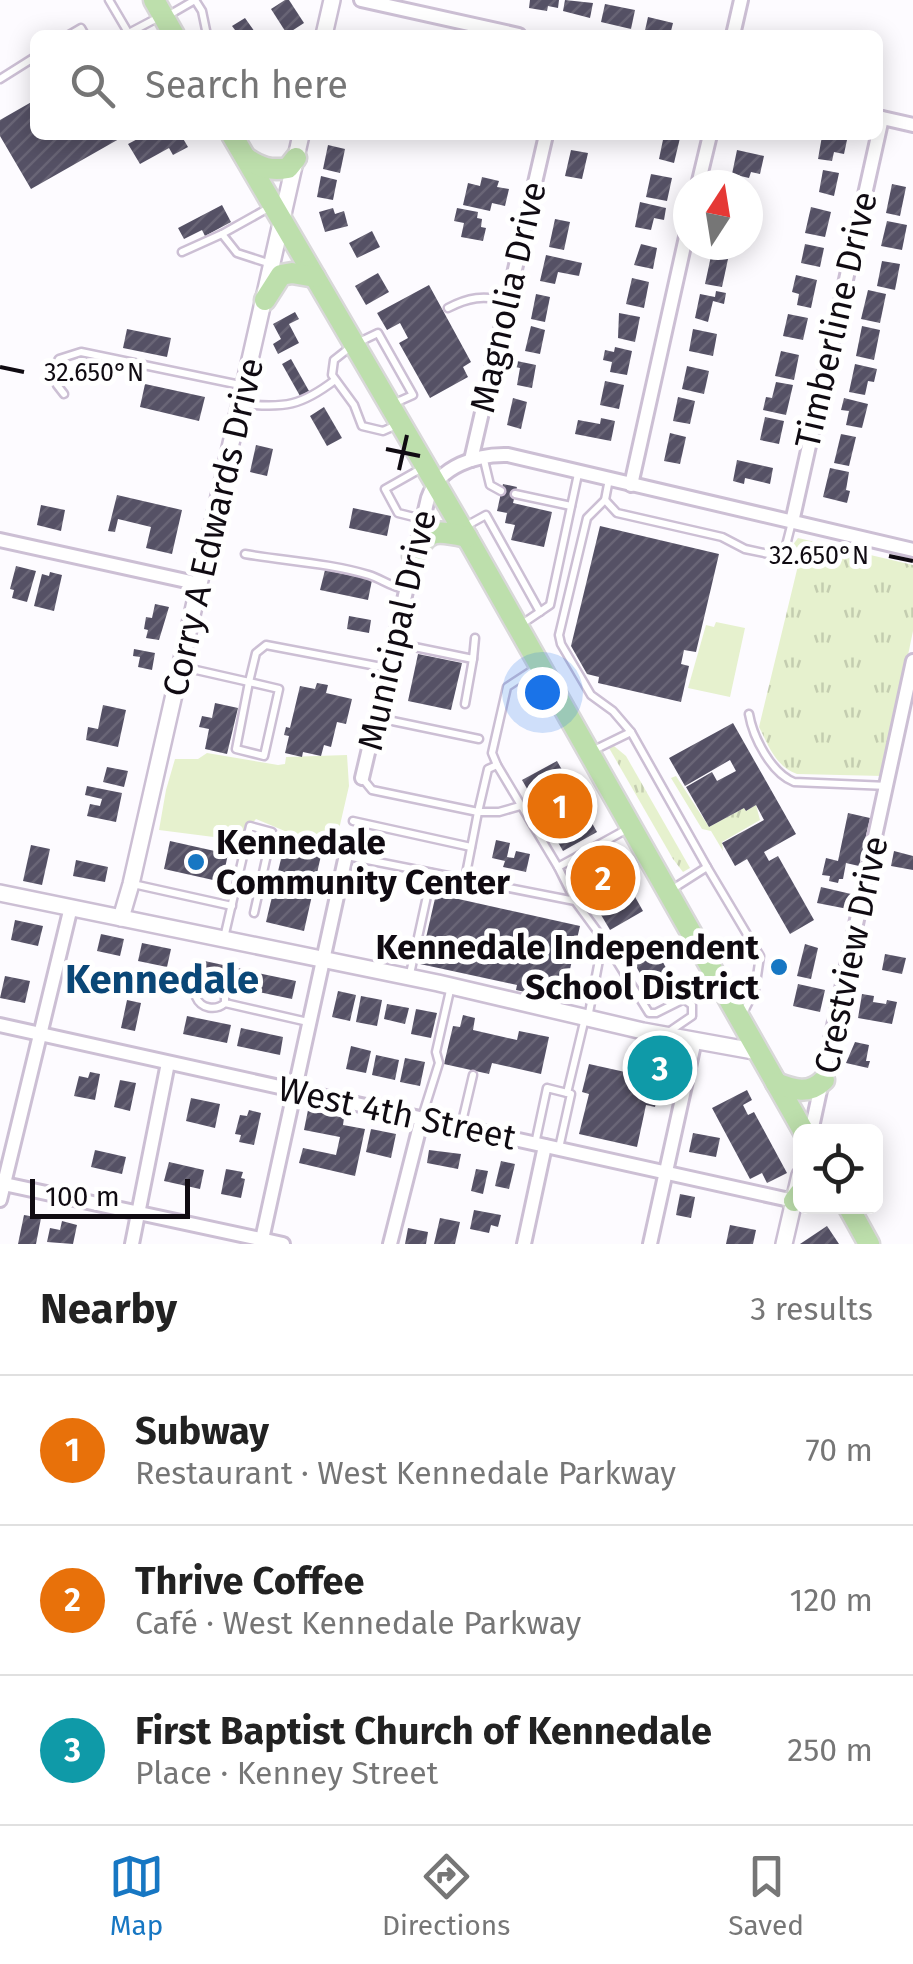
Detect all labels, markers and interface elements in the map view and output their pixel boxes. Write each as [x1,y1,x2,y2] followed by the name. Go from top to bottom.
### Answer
[30,30,883,140] search box
[65,58,120,113] icon: search
[145,62,348,108] text: Search here
[673,170,763,260] north arrow
[461,177,555,417] street label: Magnolia Drive
[786,187,886,453] street label: Timberline Drive
[154,354,272,700] street label: Corry A Edwards Drive
[44,358,144,388] text: 32.650°N
[349,506,445,754] street label: Municipal Drive
[769,541,869,571] text: 32.650°N
[517,667,568,718] your location
[528,768,592,844] pin: 1
[216,821,511,903] place label: Kennedale Community Center
[805,832,897,1078] street label: Crestview Drive
[570,840,636,916] pin: 2
[185,851,207,873] marker: Kennedale Community Center
[376,926,759,1008] place label: Kennedale Independent School District
[65,956,259,1004] district label: Kennedale
[768,956,790,978] marker: Kennedale Independent School District
[628,1030,692,1106] pin: 3
[274,1067,520,1159] street label: West 4th Street
[793,1124,883,1214] map controls
[793,1124,883,1214] button: locate
[30,1174,190,1218] scale bar
[45,1180,120,1213] text: 100 m
[40,1284,177,1334] text: Nearby
[750,1290,873,1328] text: 3 results
[135,1408,269,1454] text: Subway
[65,1431,80,1469] text: 1
[805,1431,873,1469] text: 70 m
[135,1454,676,1492] text: Restaurant · West Kennedale Parkway
[135,1558,364,1604] text: Thrive Coffee
[64,1581,81,1619] text: 2
[790,1581,873,1619] text: 120 m
[135,1604,581,1642] text: Café · West Kennedale Parkway
[135,1708,712,1754] text: First Baptist Church of Kennedale
[64,1731,81,1769] text: 3
[787,1731,873,1769] text: 250 m
[135,1754,438,1792] text: Place · Kenney Street
[109,1849,164,1942] tab: Map
[382,1849,510,1942] tab: Directions
[728,1849,804,1942] tab: Saved

